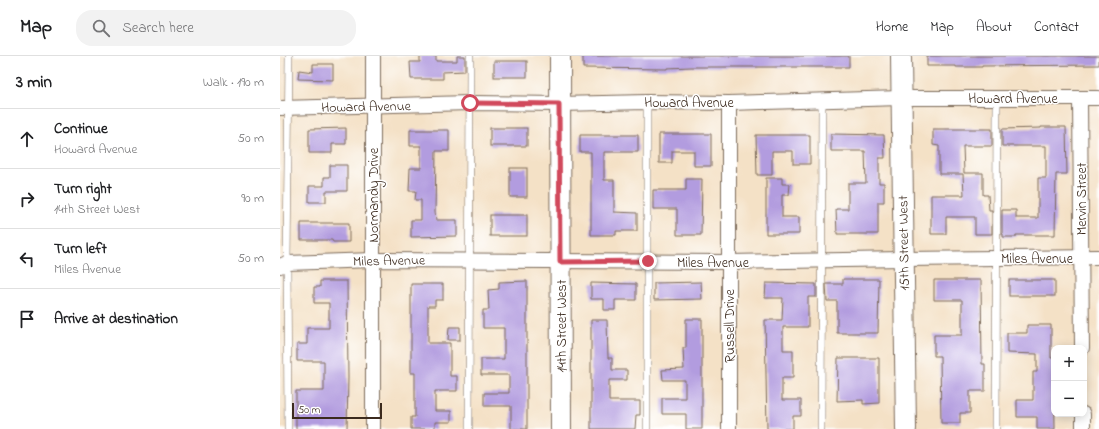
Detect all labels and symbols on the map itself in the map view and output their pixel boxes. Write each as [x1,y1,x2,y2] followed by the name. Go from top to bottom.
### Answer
[968,89,1059,110] street label: Howard Avenue
[644,93,735,114] street label: Howard Avenue
[461,94,479,112] route start
[321,96,412,119] street label: Howard Avenue
[364,147,386,242] street label: Normandy Drive
[1072,162,1093,235] street label: Mervin Street
[893,195,916,291] street label: 15th Street West
[1001,249,1074,270] street label: Miles Avenue
[353,250,426,273] street label: Miles Avenue
[639,252,657,270] route end
[677,253,750,274] street label: Miles Avenue
[552,279,573,372] street label: 14th Street West
[720,288,741,363] street label: Russell Drive
[292,401,382,420] scale bar

